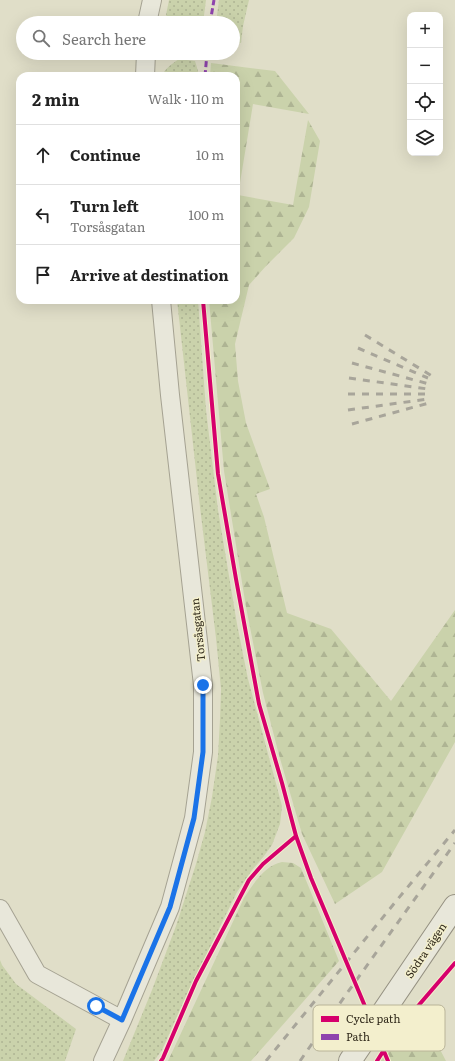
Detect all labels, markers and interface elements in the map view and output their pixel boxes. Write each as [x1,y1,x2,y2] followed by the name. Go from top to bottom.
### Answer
[407,12,443,156] map controls
[407,12,443,48] button: +
[16,16,240,60] search box
[30,27,52,49] icon: search
[62,27,146,50] text: Search here
[407,48,443,84] button: −
[407,84,443,120] button: locate
[32,86,80,111] text: 2 min
[148,89,224,108] text: Walk · 110 m
[407,120,443,156] button: layers
[70,143,140,166] text: Continue
[32,144,54,166] icon: ahead
[196,145,224,164] text: 10 m
[70,194,139,217] text: Turn left
[32,204,54,226] icon: left
[188,205,224,224] text: 100 m
[70,217,145,236] text: Torsåsgatan
[70,263,229,286] text: Arrive at destination
[32,264,54,286] icon: arrive
[186,597,208,663] street label: Torsåsgatan
[194,676,212,694] route end
[400,919,450,981] street label: Södra vägen
[87,997,105,1015] route start
[313,1005,445,1051] legend
[346,1010,401,1026] text: Cycle path
[346,1028,370,1044] text: Path

